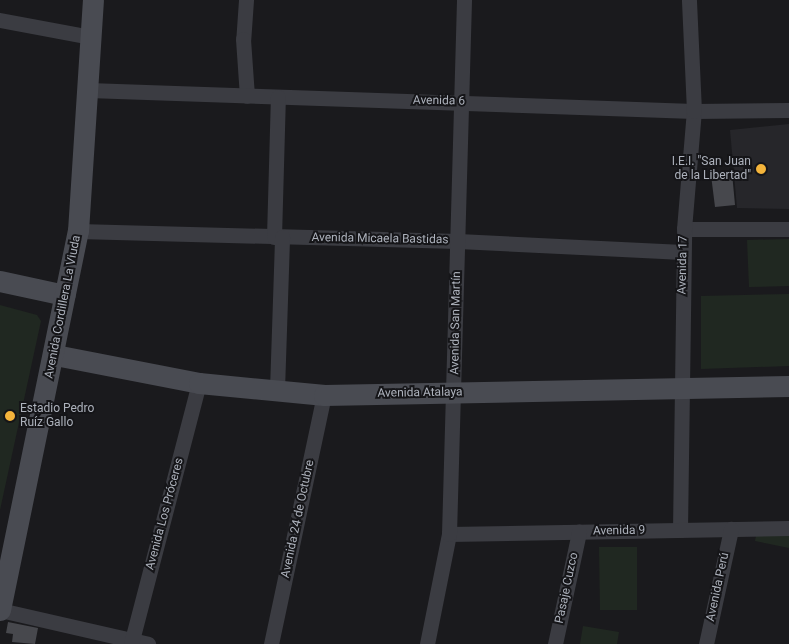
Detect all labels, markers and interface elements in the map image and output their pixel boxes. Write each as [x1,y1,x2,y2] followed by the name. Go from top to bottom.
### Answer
[413,93,465,109] street label: Avenida 6
[672,155,751,183] place label: I.E.I. "San Juan de la Libertad"
[755,163,767,175] marker: I.E.I. "San Juan de la Libertad"
[311,231,449,247] street label: Avenida Micaela Bastidas
[42,234,84,380] street label: Avenida Cordillera La Viuda
[675,235,691,295] street label: Avenida 17
[448,271,464,375] street label: Avenida San Martín
[377,385,463,401] street label: Avenida Atalaya
[20,402,94,430] place label: Estadio Pedro Ruíz Gallo
[4,410,16,422] marker: Estadio Pedro Ruíz Gallo
[143,456,187,572] street label: Avenida Los Próceres
[278,459,318,579] street label: Avenida 24 de Octubre
[593,523,645,539] street label: Avenida 9
[552,551,582,625] street label: Pasaje Cuzco
[704,551,732,623] street label: Avenida Perú

